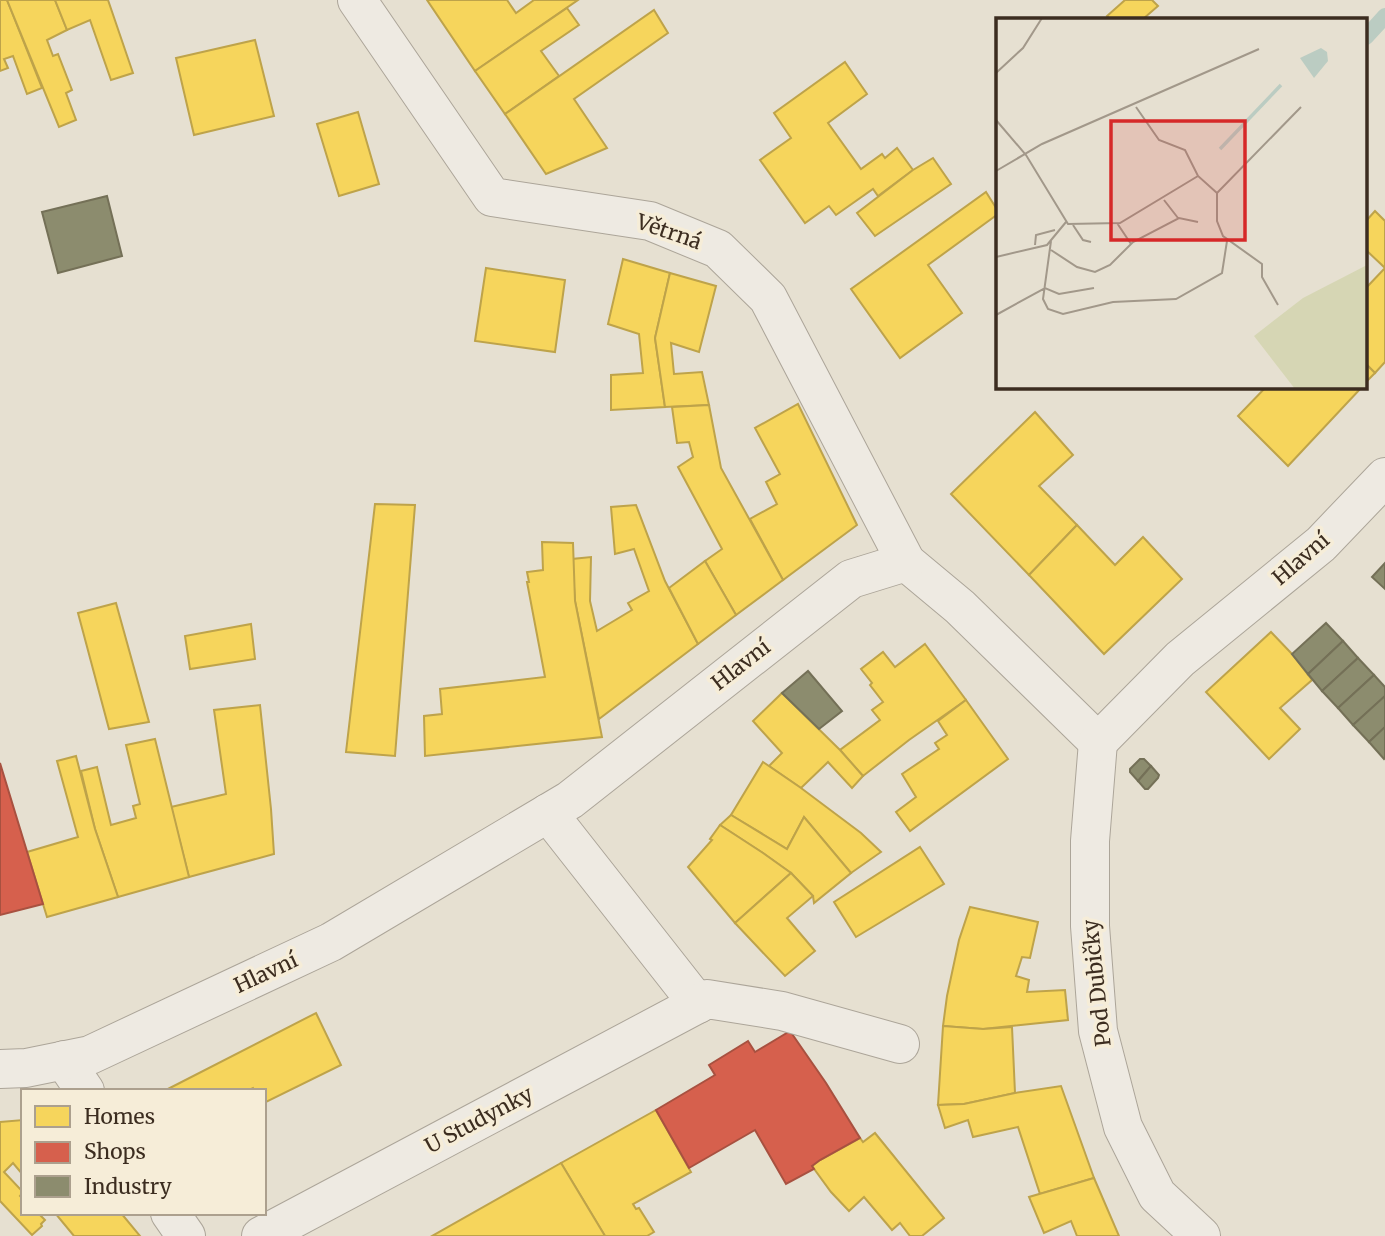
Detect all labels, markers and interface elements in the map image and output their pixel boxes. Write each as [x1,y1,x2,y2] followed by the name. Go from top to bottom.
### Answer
[996,18,1368,388] inset map
[632,208,705,255] street label: Větrná
[1266,526,1336,591] street label: Hlavní
[706,633,776,696] street label: Hlavní
[1076,917,1117,1048] street label: Pod Dubičky
[230,946,303,999] street label: Hlavní
[420,1080,538,1159] street label: U Studynky
[21,1089,266,1215] legend
[84,1103,155,1130] text: Homes
[84,1138,146,1165] text: Shops
[84,1173,173,1200] text: Industry

